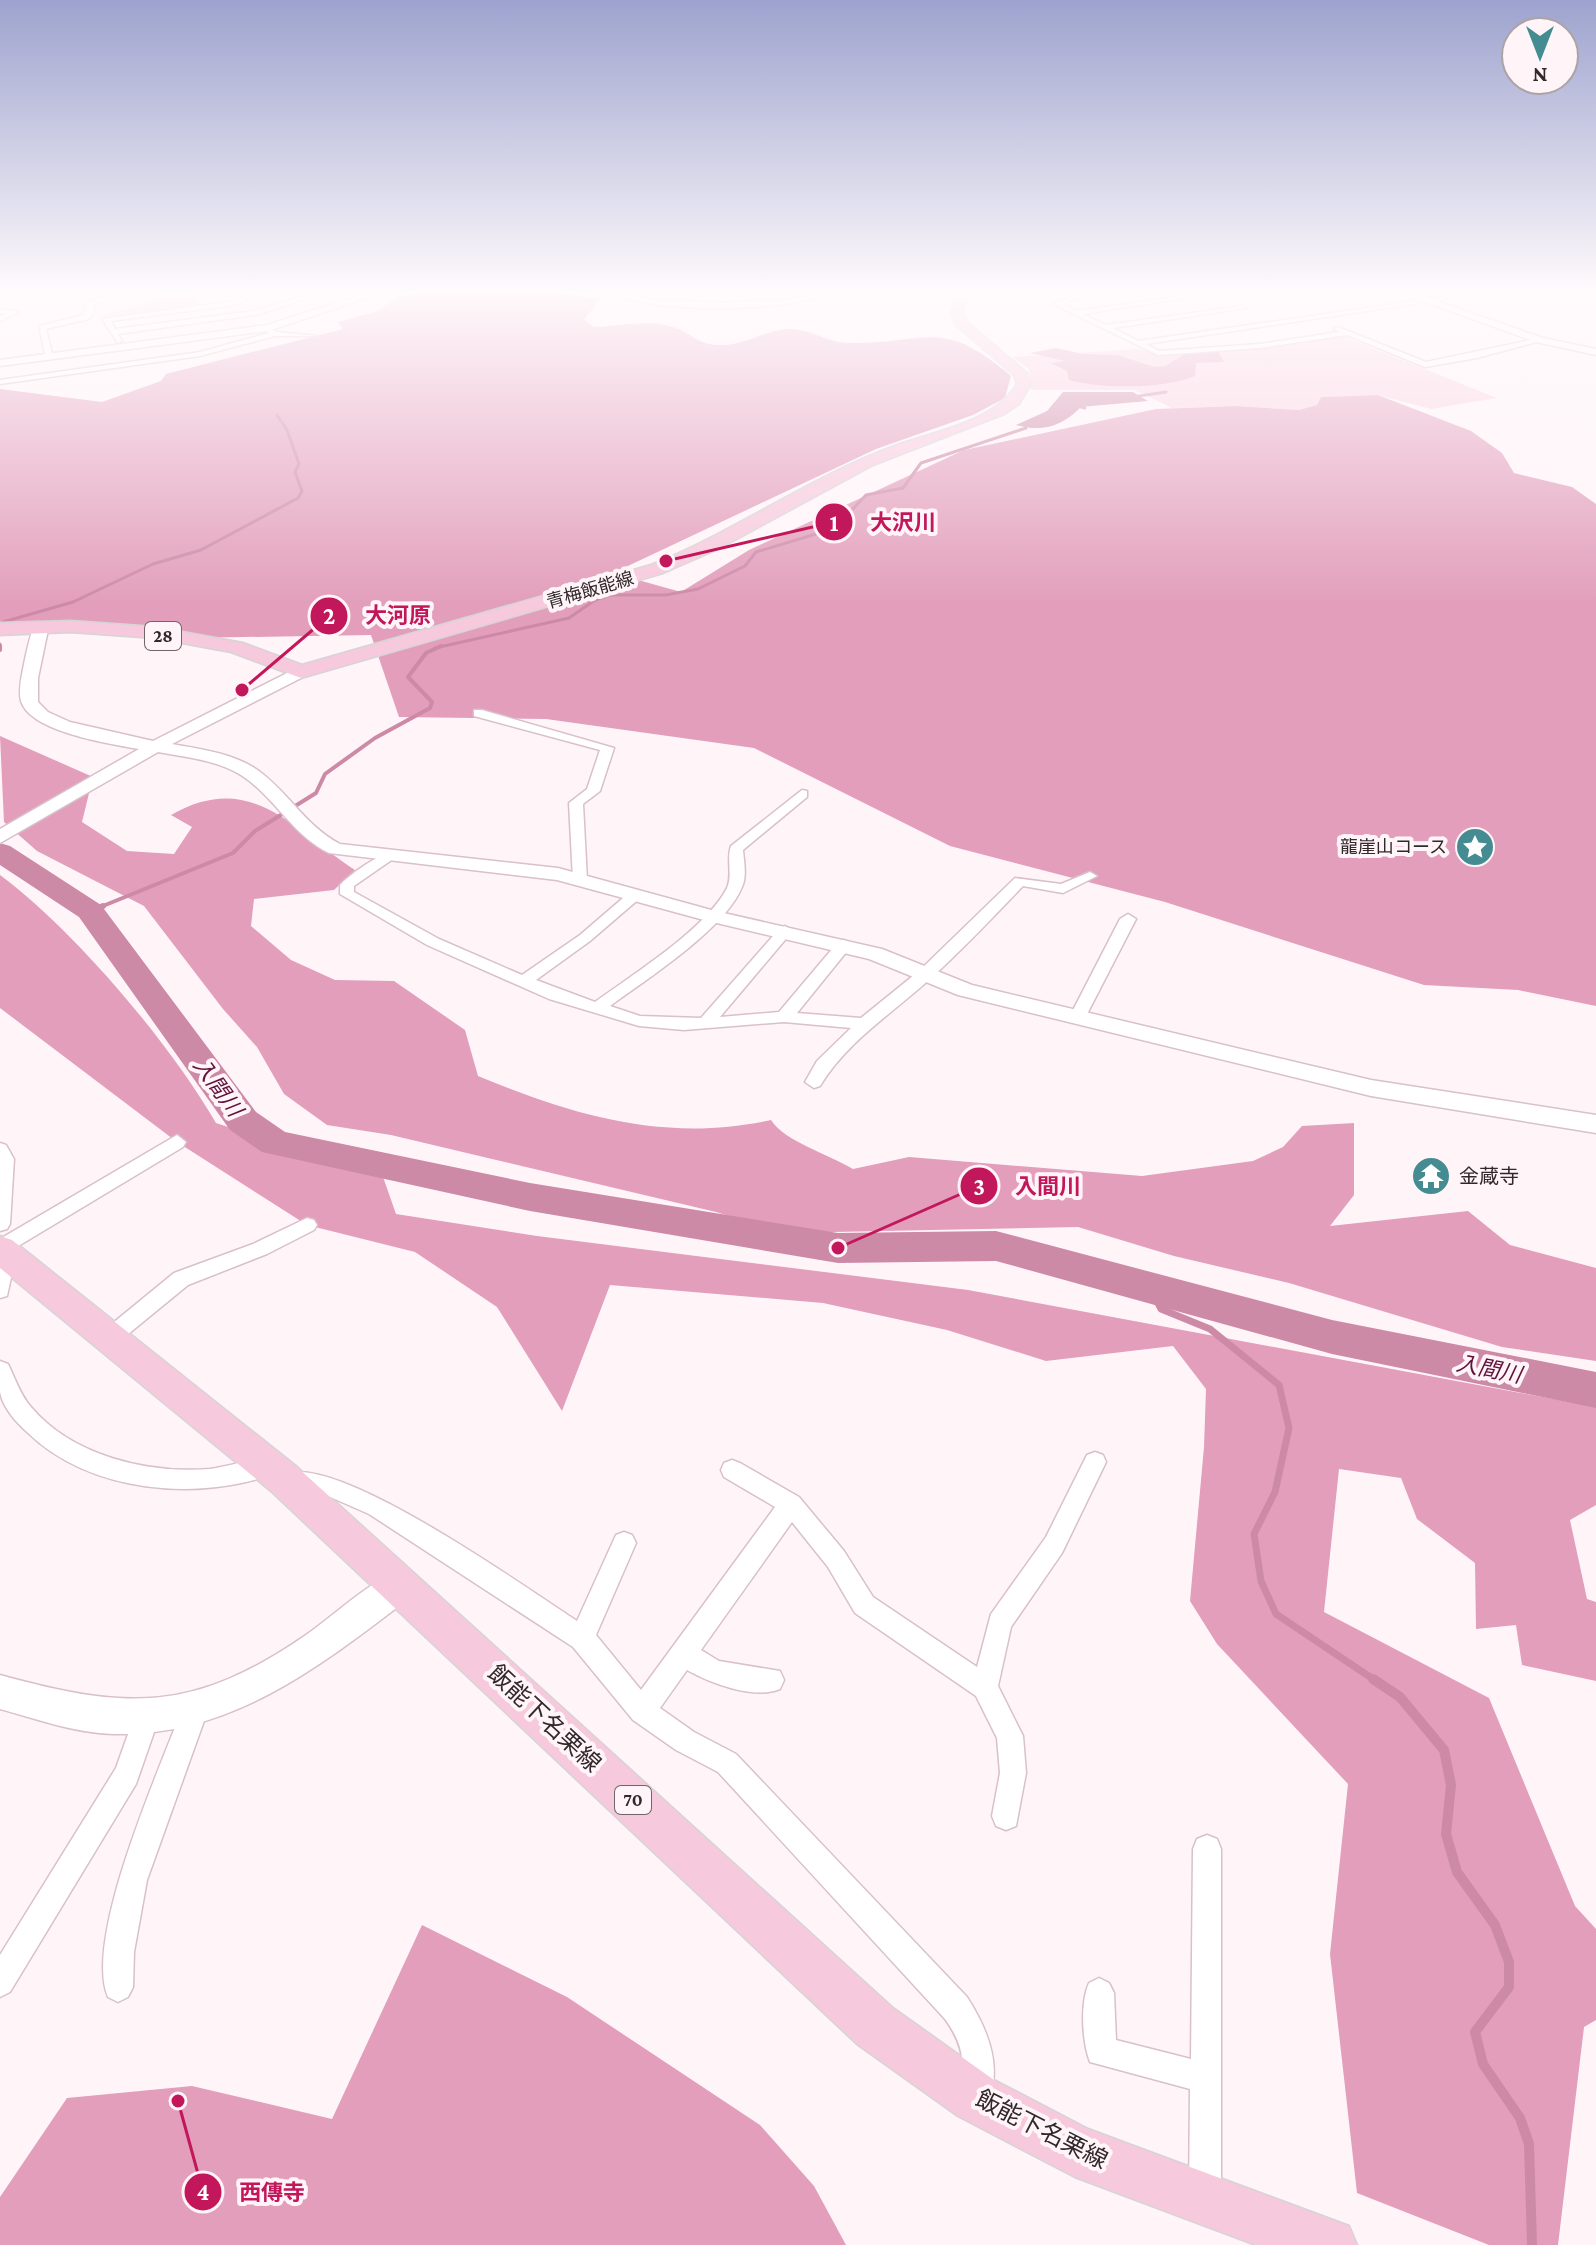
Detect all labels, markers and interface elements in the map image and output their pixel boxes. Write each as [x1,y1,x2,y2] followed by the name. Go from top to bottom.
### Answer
[1500,16,1580,96] north arrow
[1533,63,1548,88] text: N
[814,499,952,545] callout: 大沢川
[830,509,839,536] text: 1
[870,510,936,535] text: 大沢川
[544,568,636,612] street label: 青梅飯能線
[309,593,447,639] callout: 大河原
[323,602,335,629] text: 2
[365,603,431,628] text: 大河原
[145,622,181,650] road number: 28
[1454,826,1496,868] place icon: 龍崖山コース
[1340,837,1447,857] place label: 龍崖山コース
[188,1053,249,1123] water label: 入間川
[1410,1155,1452,1197] temple icon: 金蔵寺
[959,1163,1097,1209] callout: 入間川
[1459,1165,1519,1187] place label: 金蔵寺
[973,1173,985,1200] text: 3
[1015,1174,1081,1199] text: 入間川
[1454,1350,1526,1388] water label: 入間川
[483,1659,607,1777] street label: 飯能下名栗線
[615,1786,651,1814] road number: 70
[972,2084,1112,2174] street label: 飯能下名栗線
[183,2169,321,2215] callout: 西傳寺
[197,2178,210,2205] text: 4
[239,2180,305,2205] text: 西傳寺

